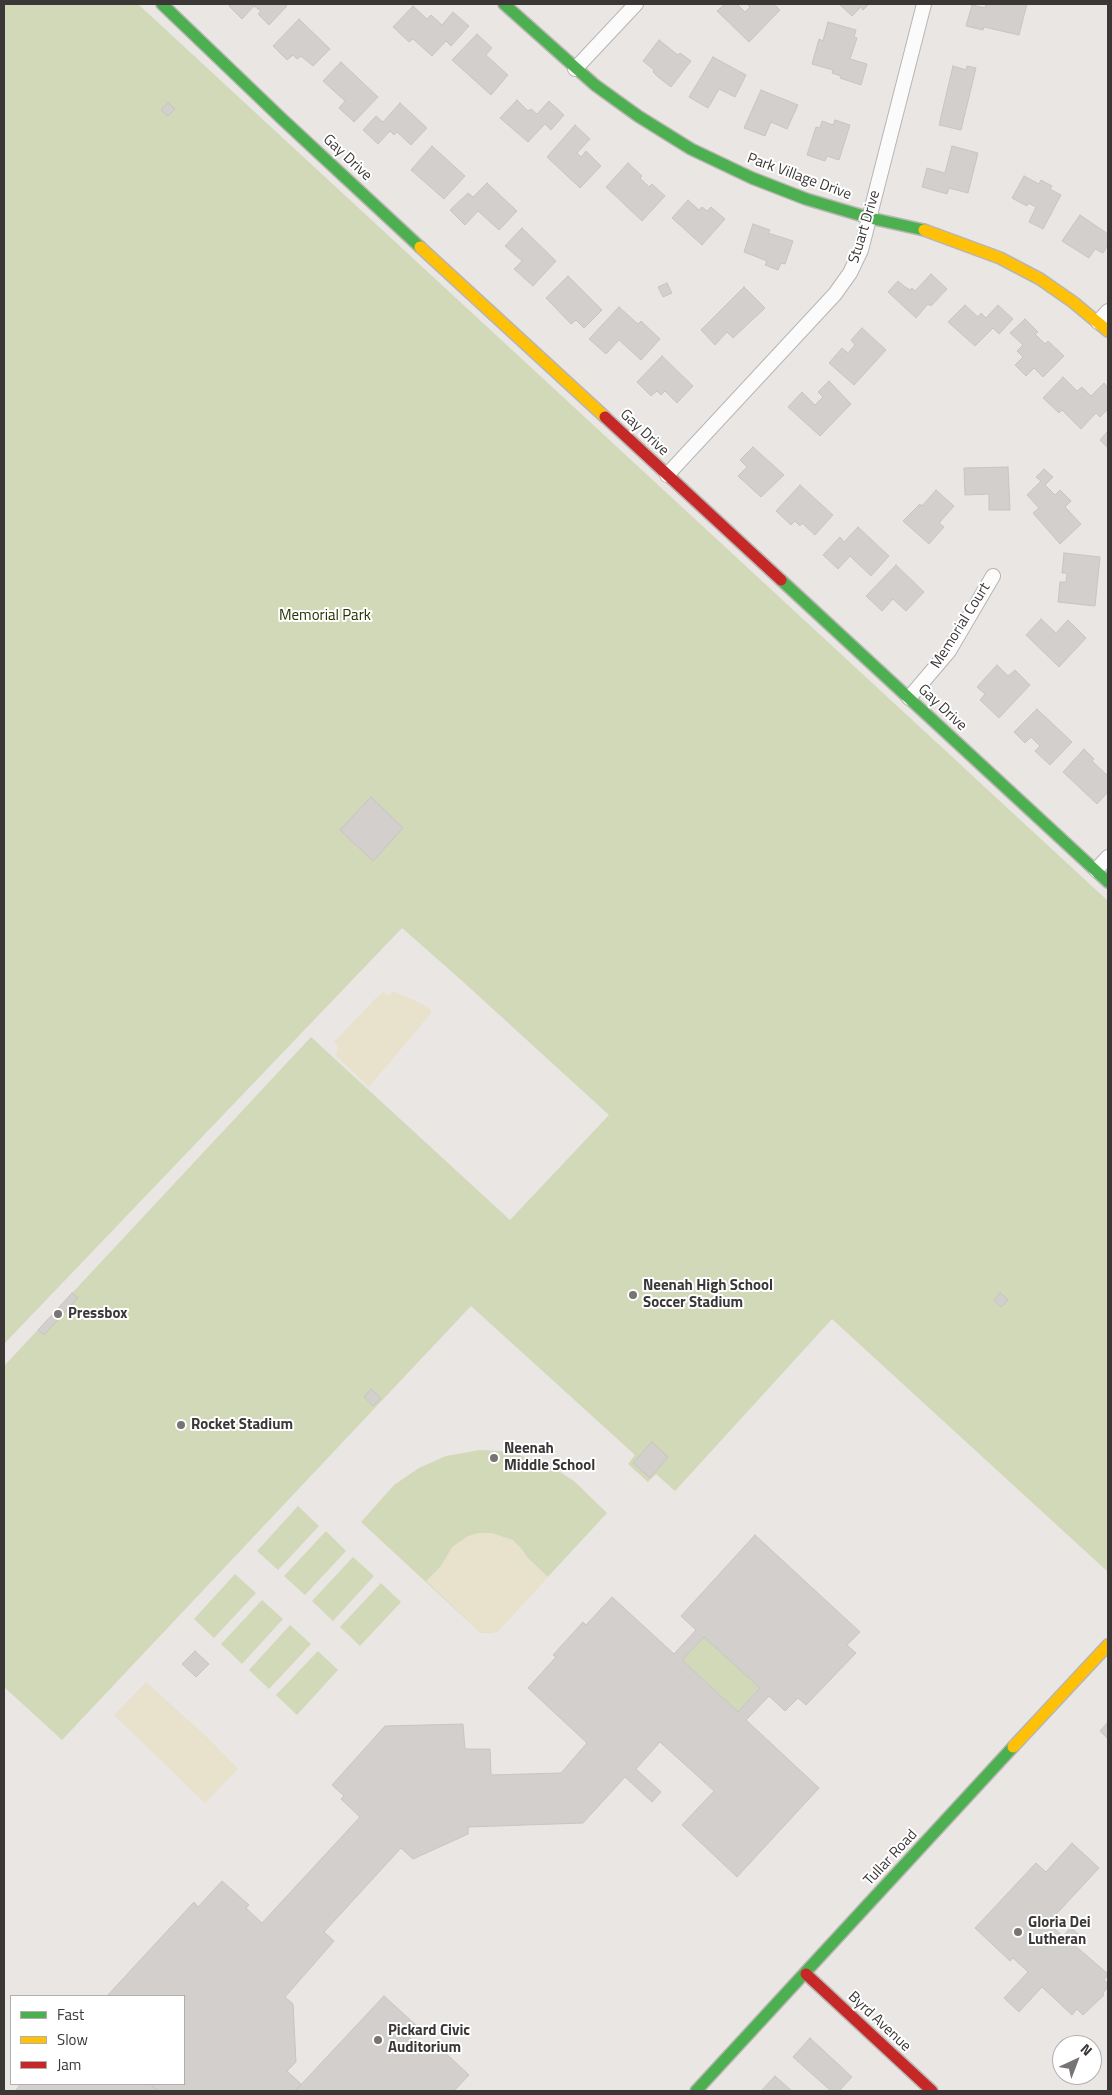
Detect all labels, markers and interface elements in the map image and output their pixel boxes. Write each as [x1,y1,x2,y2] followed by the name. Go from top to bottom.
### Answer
[319,131,375,185] street label: Gay Drive
[744,150,854,204] street label: Park Village Drive
[845,188,885,266] street label: Stuart Drive
[616,406,672,460] street label: Gay Drive
[927,580,995,672] street label: Memorial Court
[279,607,371,625] park label: Memorial Park
[914,681,970,735] street label: Gay Drive
[643,1277,773,1312] place label: Neenah High School Soccer Stadium
[627,1289,639,1301] marker: Neenah High School Soccer Stadium
[68,1305,127,1323] place label: Pressbox
[52,1308,64,1320] marker: Pressbox
[191,1416,293,1434] place label: Rocket Stadium
[175,1419,187,1431] marker: Rocket Stadium
[504,1440,595,1475] place label: Neenah Middle School
[488,1452,500,1464] marker: Neenah Middle School
[861,1826,921,1890] street label: Tullar Road
[1028,1914,1091,1949] place label: Gloria Dei Lutheran
[1012,1926,1024,1938] marker: Gloria Dei Lutheran
[844,1988,914,2056] street label: Byrd Avenue
[10,1995,185,2085] legend
[57,2003,84,2026] text: Fast
[388,2022,470,2057] place label: Pickard Civic Auditorium
[57,2028,88,2051] text: Slow
[372,2034,384,2046] marker: Pickard Civic Auditorium
[1052,2035,1102,2085] north arrow
[1076,2038,1098,2060] text: N
[57,2053,81,2076] text: Jam

